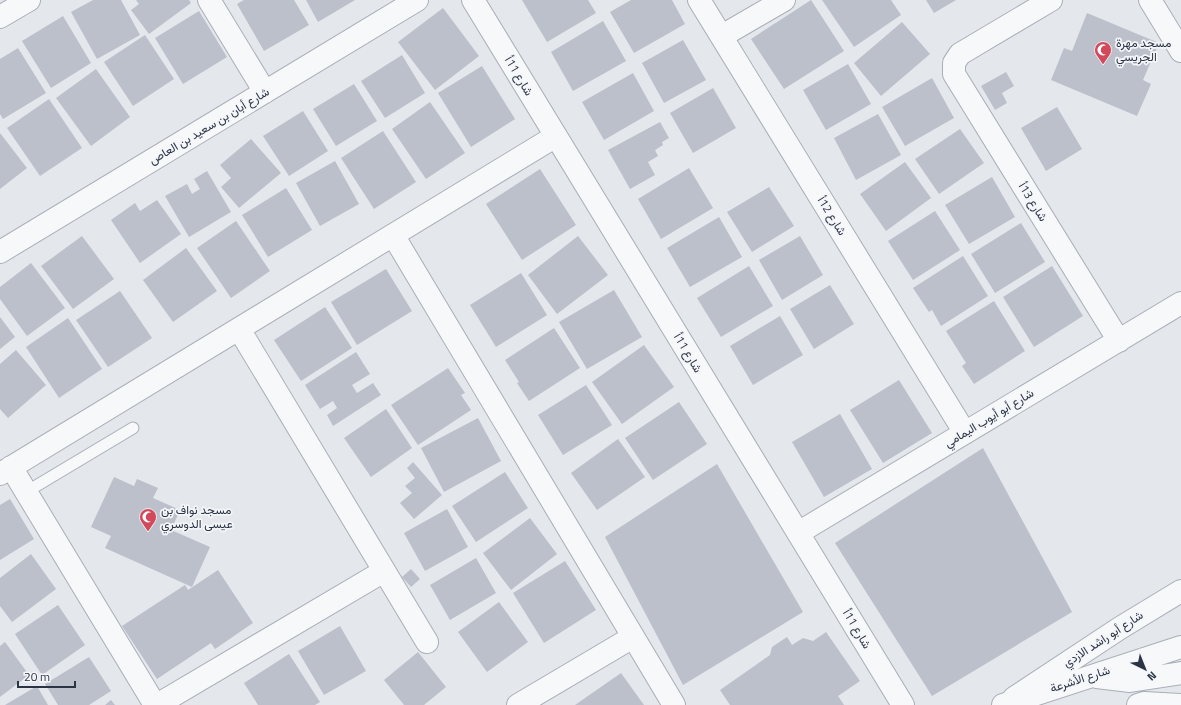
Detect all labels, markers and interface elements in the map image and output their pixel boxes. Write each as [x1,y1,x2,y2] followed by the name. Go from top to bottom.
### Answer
[1116,33,1171,67] place label: مسجد مهرة الجريسي
[1093,40,1113,65] mosque icon: مسجد مهرة الجريسي
[500,52,539,99] street label: شارع 11أ
[145,82,273,169] street label: شارع أبان بن سعيد بن العاص
[1014,178,1053,225] street label: شارع 13أ
[813,192,852,239] street label: شارع 12أ
[669,329,708,376] street label: شارع 11أ
[940,383,1038,453] street label: شارع أبو أيوب اليمامي
[161,500,233,534] place label: مسجد نواف بن عيسى الدوسري
[138,507,158,532] mosque icon: مسجد نواف بن عيسى الدوسري
[838,605,877,652] street label: شارع 11أ
[1059,605,1147,673] street label: شارع أبو راشد الازدي
[1125,649,1165,689] north arrow
[1047,660,1112,697] street label: شارع الأشرعة
[18,663,75,689] scale bar
[24,667,50,686] text: 20 m
[1144,668,1160,685] text: N

